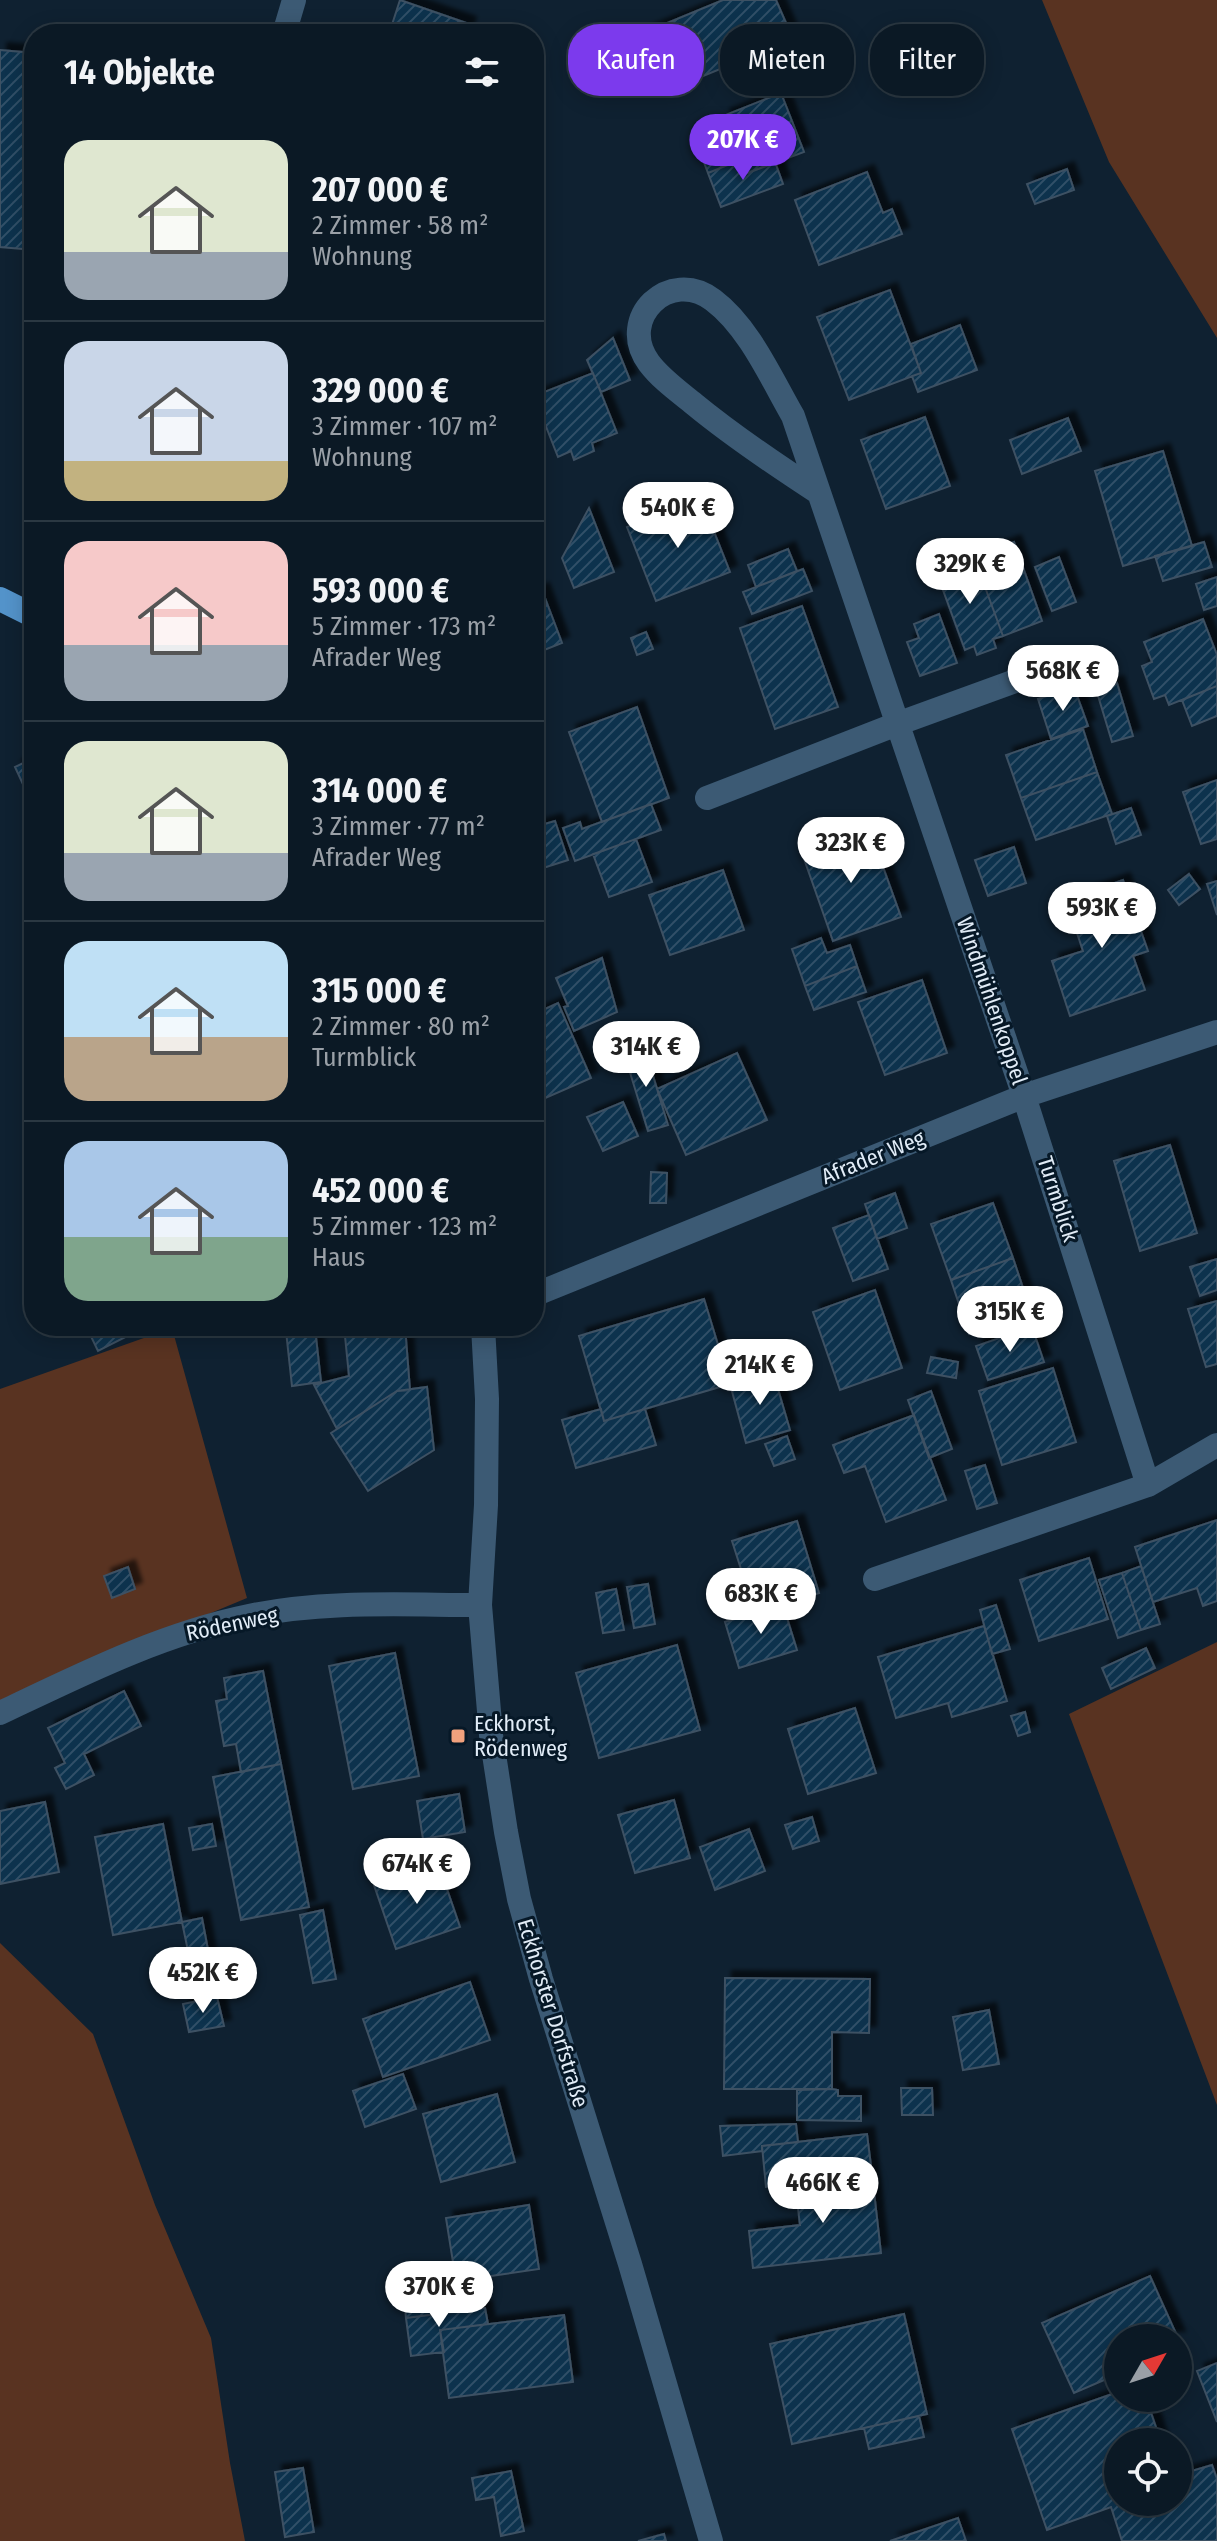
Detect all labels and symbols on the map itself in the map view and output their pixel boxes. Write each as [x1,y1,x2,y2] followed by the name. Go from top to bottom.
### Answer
[678,114,808,182] pin: 207K €
[613,482,743,550] pin: 540K €
[905,538,1035,606] pin: 329K €
[998,645,1128,713] pin: 568K €
[786,817,916,885] pin: 323K €
[1037,882,1167,950] pin: 593K €
[951,914,1033,1088] street label: Windmühlenkoppel
[581,1021,711,1089] pin: 314K €
[817,1124,929,1190] street label: Afrader Weg
[1032,1153,1085,1246] street label: Turmblick
[945,1286,1075,1354] pin: 315K €
[695,1339,825,1407] pin: 214K €
[696,1568,826,1636] pin: 683K €
[184,1601,281,1647] street label: Rödenweg
[474,1710,568,1762] place label: Eckhorst, Rödenweg
[449,1727,467,1745] marker: Eckhorst, Rödenweg
[352,1838,482,1906] pin: 674K €
[511,1915,595,2111] street label: Eckhorster Dorfstraße
[138,1947,268,2015] pin: 452K €
[758,2157,888,2225] pin: 466K €
[374,2261,504,2329] pin: 370K €
[1104,2324,1192,2412] north arrow

